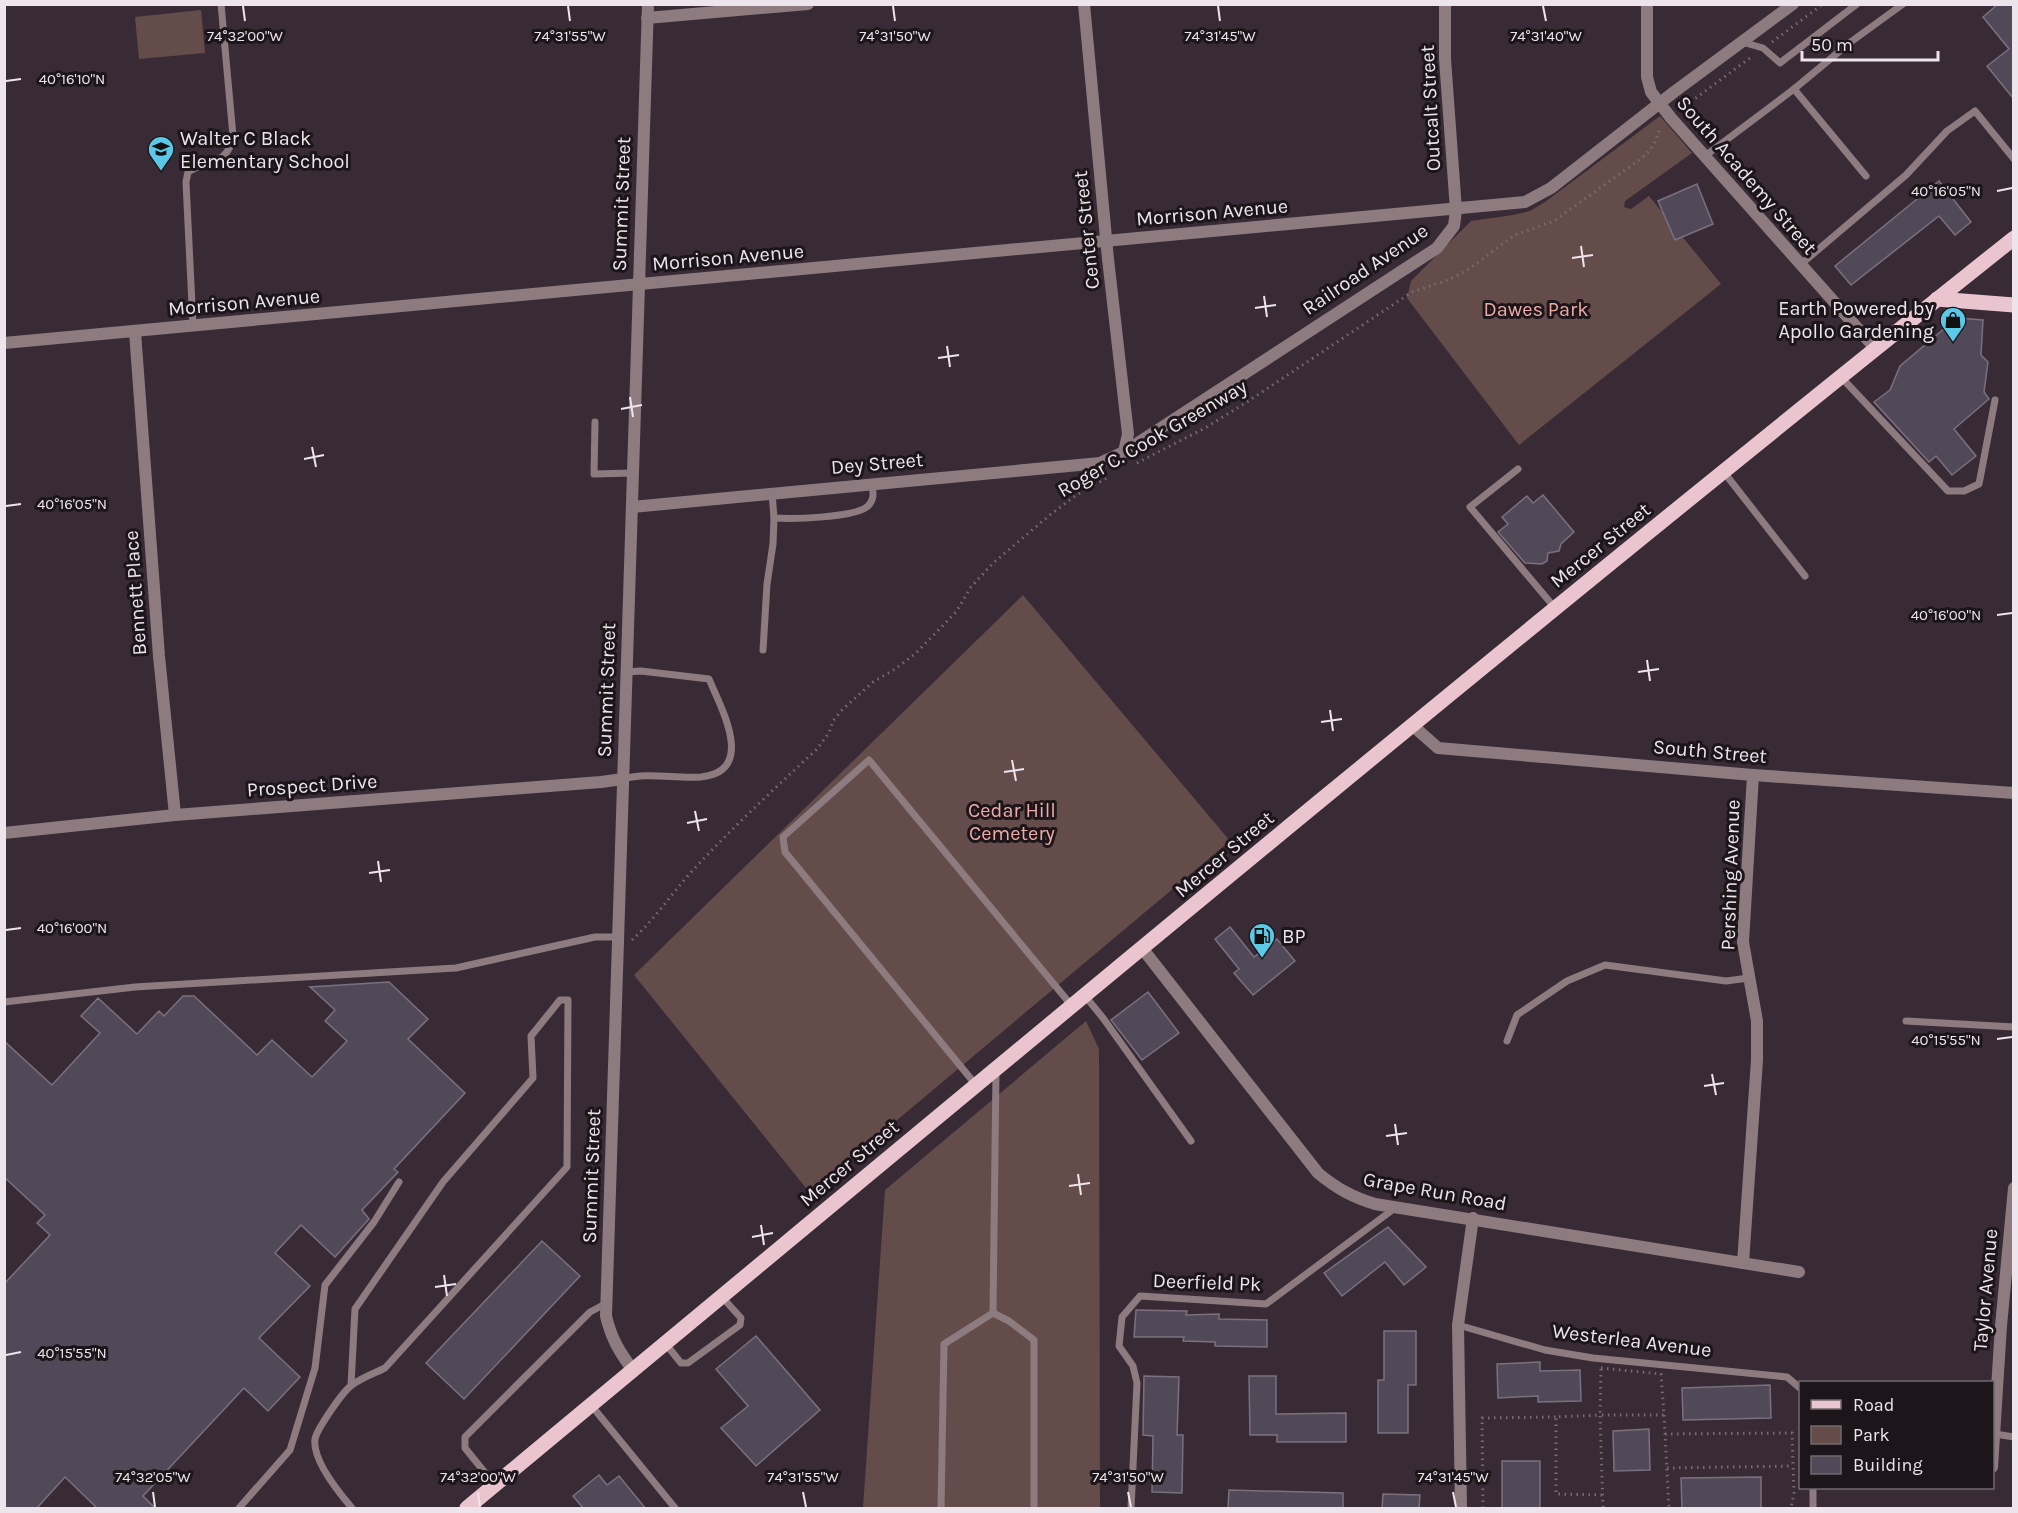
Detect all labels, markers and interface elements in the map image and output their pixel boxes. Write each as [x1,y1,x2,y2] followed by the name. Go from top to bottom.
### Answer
[1802,24,1938,62] scale bar
[207,27,284,45] text: 74°32'00"W
[534,27,606,45] text: 74°31'55"W
[859,27,931,45] text: 74°31'50"W
[1184,27,1256,45] text: 74°31'45"W
[1510,27,1582,45] text: 74°31'40"W
[1811,34,1853,56] text: 50 m
[1416,44,1445,172] street label: Outcalt Street
[39,70,105,88] text: 40°16'10"N
[1672,92,1822,259] street label: South Academy Street
[180,127,350,173] place label: Walter C Black Elementary School
[146,134,176,172] school or university icon: Walter C Black Elementary School
[608,136,635,272] street label: Summit Street
[1069,169,1104,290] street label: Center Street
[1911,182,1981,200] text: 40°16'05"N
[1135,194,1289,231] street label: Morrison Avenue
[1298,219,1432,320] street label: Railroad Avenue
[651,239,805,276] street label: Morrison Avenue
[167,284,321,321] street label: Morrison Avenue
[1778,297,1934,343] place label: Earth Powered by Apollo Gardening
[1484,298,1588,321] park label: Dawes Park
[1938,305,1968,343] shop icon: Earth Powered by Apollo Gardening
[1053,375,1251,502] street label: Roger C. Cook Greenway
[830,448,925,479] street label: Dey Street
[37,495,107,513] text: 40°16'05"N
[1546,498,1655,593] street label: Mercer Street
[120,530,151,656] street label: Bennett Place
[1911,606,1981,624] text: 40°16'00"N
[593,622,620,758] street label: Summit Street
[1652,735,1768,768] street label: South Street
[246,769,378,802] street label: Prospect Drive
[968,799,1056,845] park label: Cedar Hill Cemetery
[1716,799,1745,951] street label: Pershing Avenue
[1170,806,1279,902] street label: Mercer Street
[37,919,107,937] text: 40°16'00"N
[1247,921,1277,959] fuel station icon: BP
[1282,925,1306,948] place label: BP
[1911,1031,1981,1049] text: 40°15'55"N
[578,1108,605,1244] street label: Summit Street
[795,1115,904,1211] street label: Mercer Street
[1361,1168,1508,1215] street label: Grape Run Road
[1969,1228,2002,1352] street label: Taylor Avenue
[1152,1269,1262,1296] street label: Deerfield Pk
[1551,1319,1713,1362] street label: Westerlea Avenue
[37,1344,107,1362] text: 40°15'55"N
[1799,1381,1994,1489] legend
[1853,1394,1894,1416] text: Road
[1853,1424,1890,1446] text: Park
[1853,1454,1923,1476] text: Building
[115,1468,191,1486] text: 74°32'05"W
[440,1468,517,1486] text: 74°32'00"W
[767,1468,839,1486] text: 74°31'55"W
[1092,1468,1164,1486] text: 74°31'50"W
[1417,1468,1489,1486] text: 74°31'45"W

